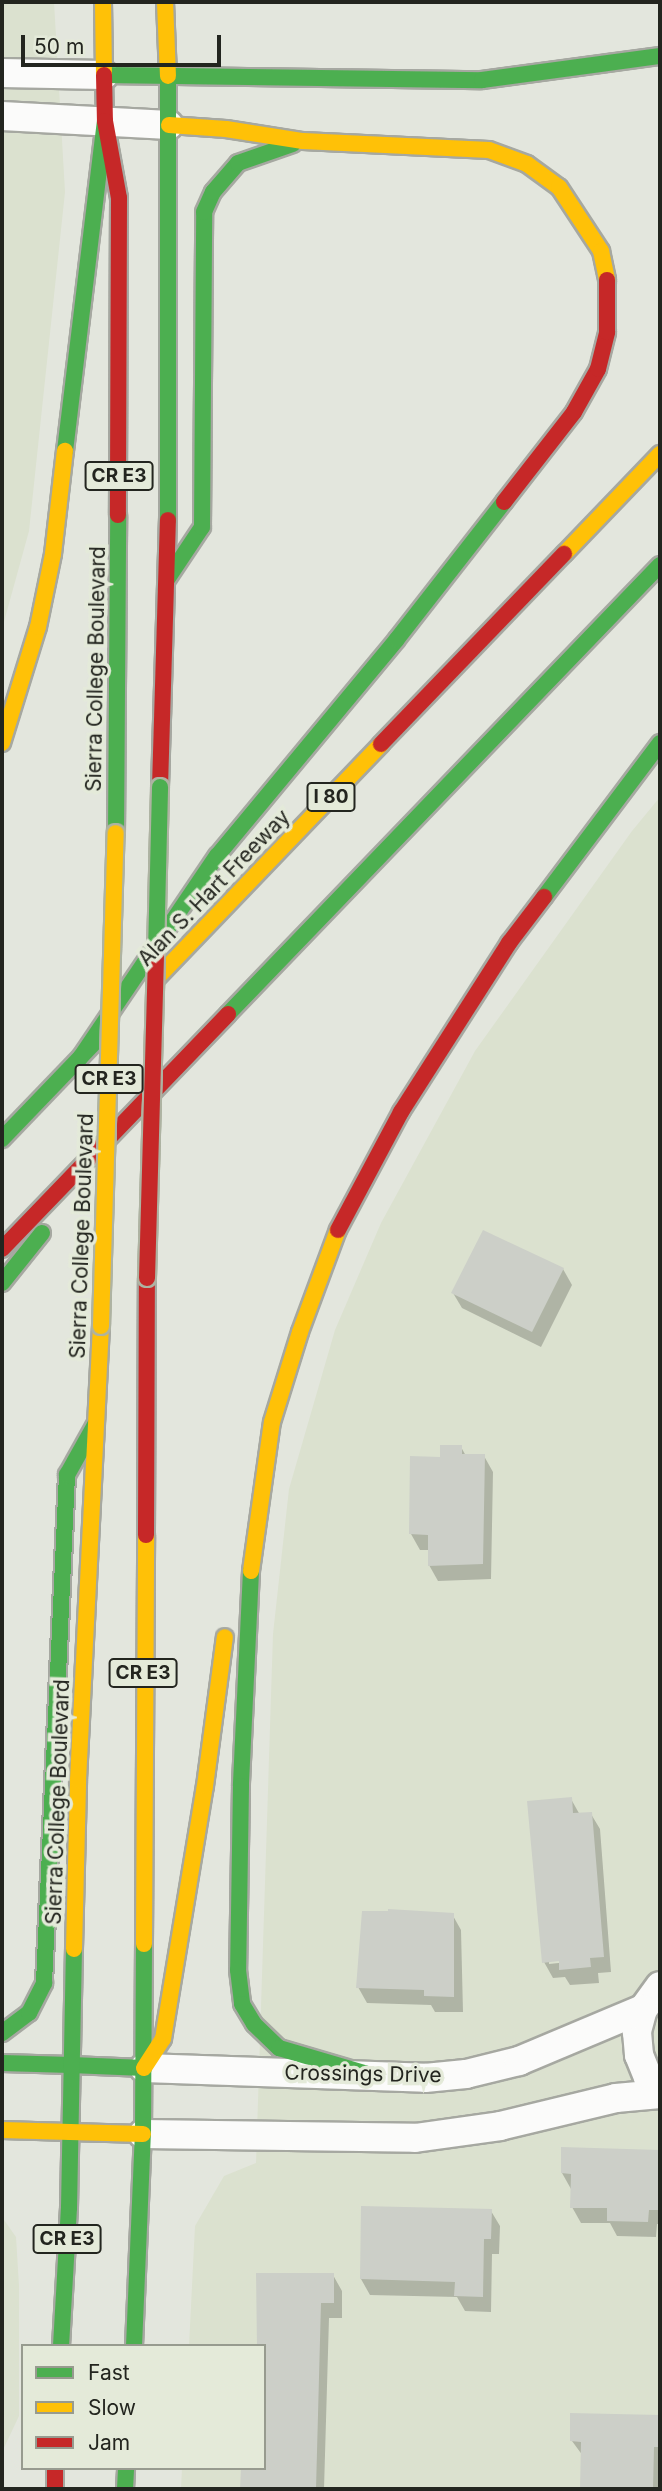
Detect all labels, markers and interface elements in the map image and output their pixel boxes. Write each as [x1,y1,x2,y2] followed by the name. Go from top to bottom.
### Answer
[24,21,224,65] scale bar
[34,34,84,59] text: 50 m
[84,461,154,491] road number: CR E3
[81,546,111,792] street label: Sierra College Boulevard
[305,782,357,812] road number: I 80
[133,805,295,971] street label: Alan S. Hart Freeway
[74,1064,144,1094] road number: CR E3
[65,1113,99,1359] street label: Sierra College Boulevard
[108,1658,178,1688] road number: CR E3
[41,1679,75,1925] street label: Sierra College Boulevard
[284,2060,442,2088] street label: Crossings Drive
[32,2224,102,2254] road number: CR E3
[21,2344,266,2470] legend
[88,2360,130,2385] text: Fast
[88,2395,136,2420] text: Slow
[88,2430,130,2455] text: Jam

